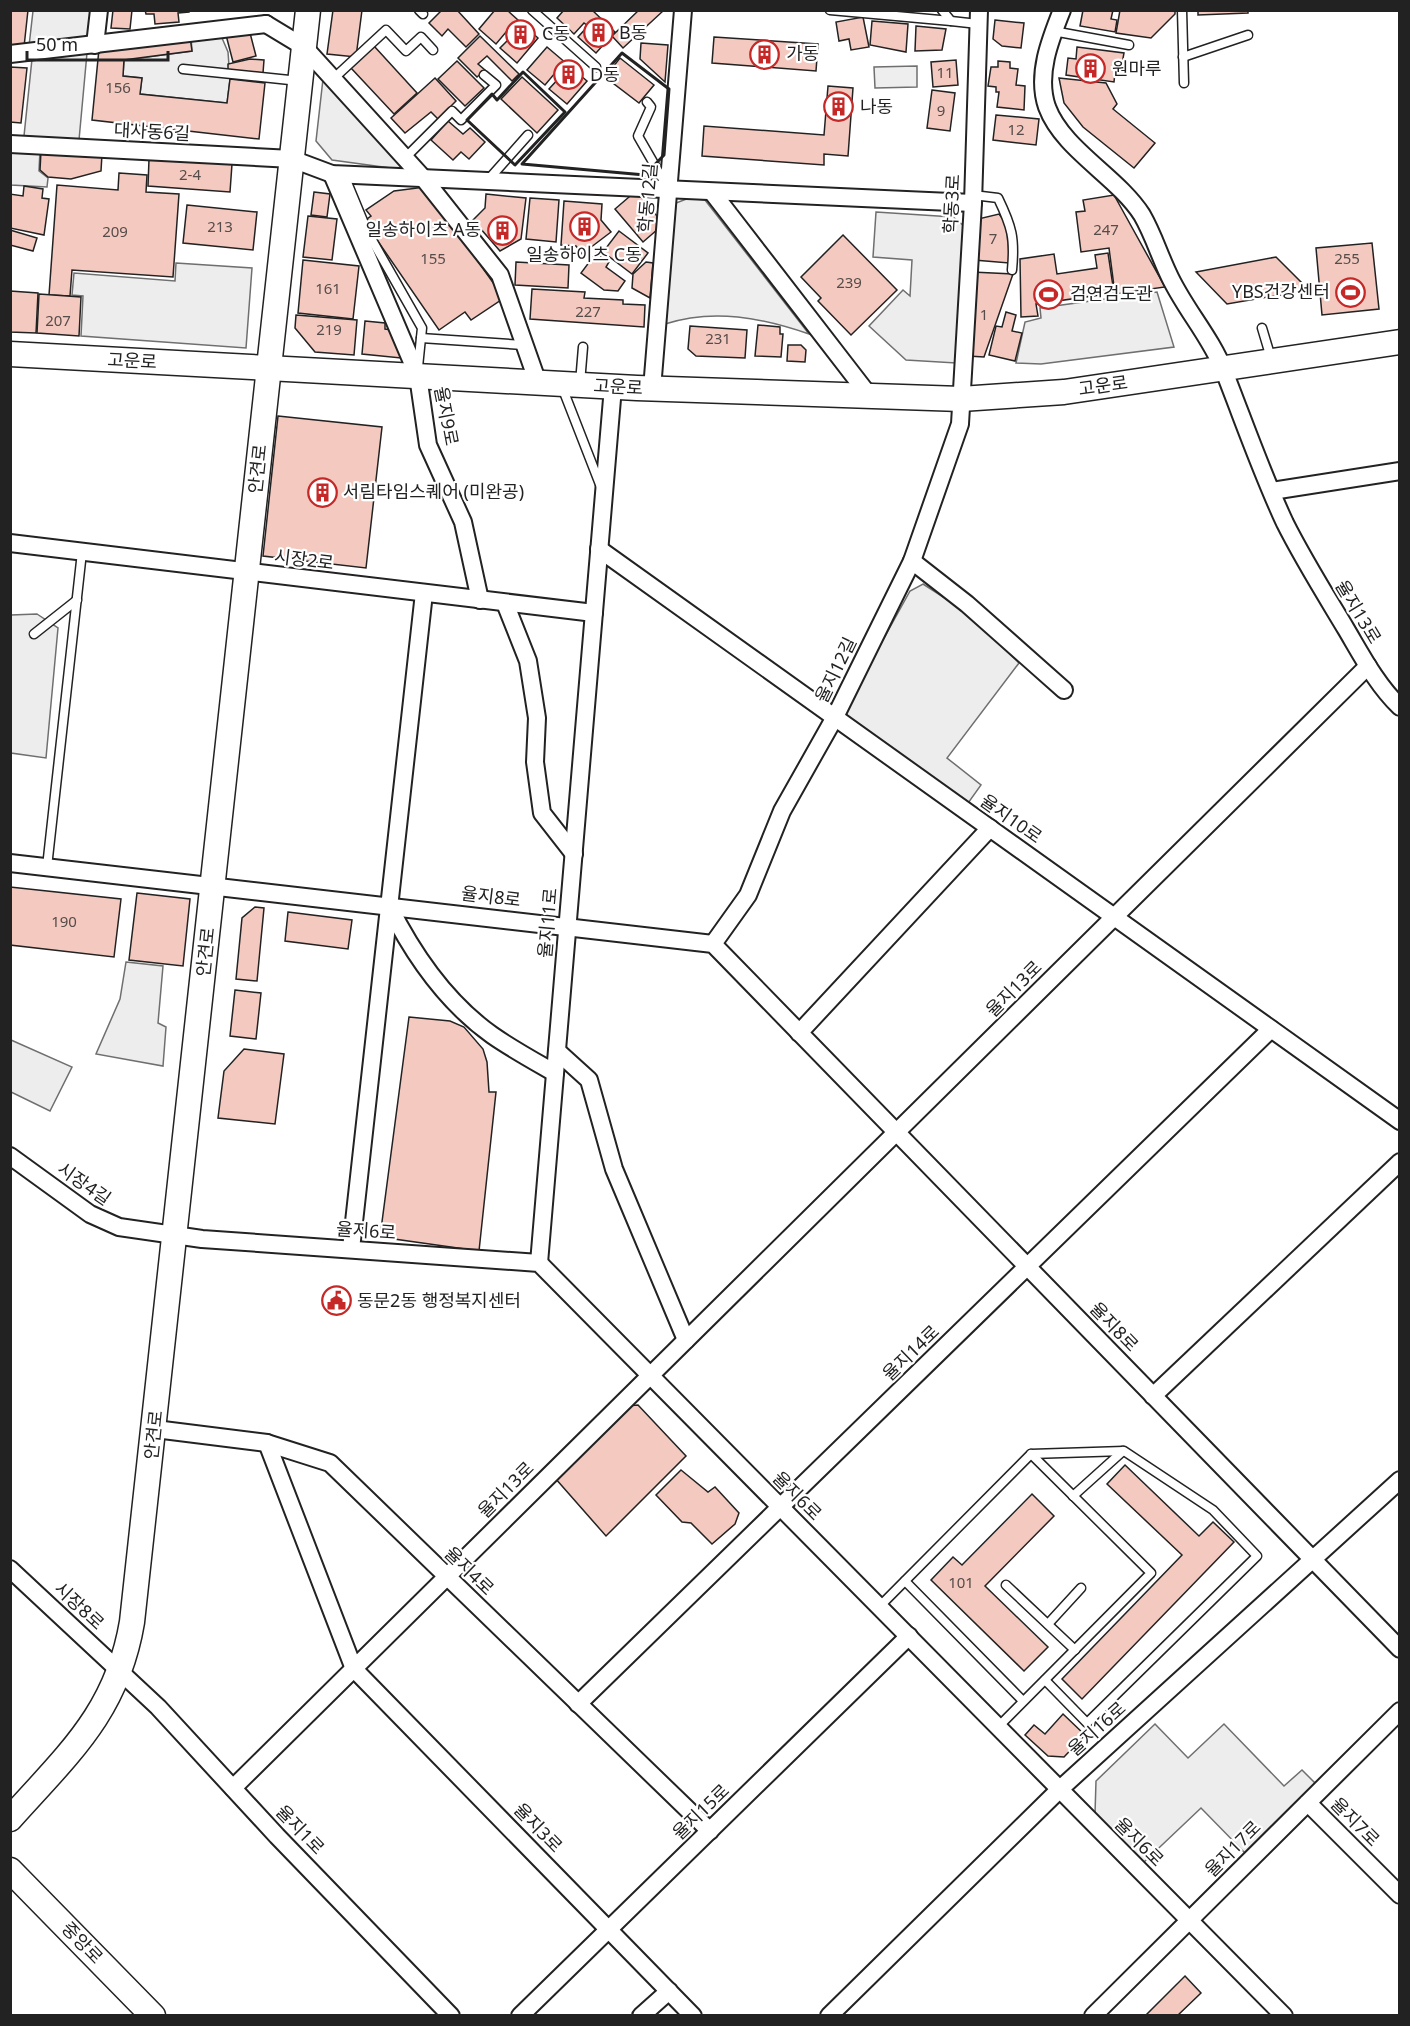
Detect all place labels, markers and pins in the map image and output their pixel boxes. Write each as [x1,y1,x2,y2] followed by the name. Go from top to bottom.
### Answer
[582,17,614,49] building icon: B동
[505,18,537,50] building icon: C동
[619,20,647,44] place label: B동
[542,21,570,45] place label: C동
[749,38,781,70] building icon: 가동
[786,41,819,65] place label: 가동
[1075,53,1107,85] building icon: 원마루
[1112,56,1162,80] place label: 원마루
[553,59,585,91] building icon: D동
[590,62,620,86] place label: D동
[823,91,855,123] building icon: 나동
[860,94,893,118] place label: 나동
[568,210,600,242] building icon: 일송하이츠 C동
[486,214,518,246] building icon: 일송하이츠 A동
[365,217,481,241] place label: 일송하이츠 A동
[526,242,642,266] place label: 일송하이츠 C동
[1335,276,1367,308] sports icon: YBS건강센터
[1033,278,1065,310] sports icon: 검연검도관
[1232,279,1330,303] place label: YBS건강센터
[1070,281,1153,305] place label: 검연검도관
[306,476,338,508] building icon: 서림타임스퀘어 (미완공)
[343,479,524,503] place label: 서림타임스퀘어 (미완공)
[320,1285,352,1317] public building icon: 동문2동 행정복지센터
[357,1288,521,1312] place label: 동문2동 행정복지센터

